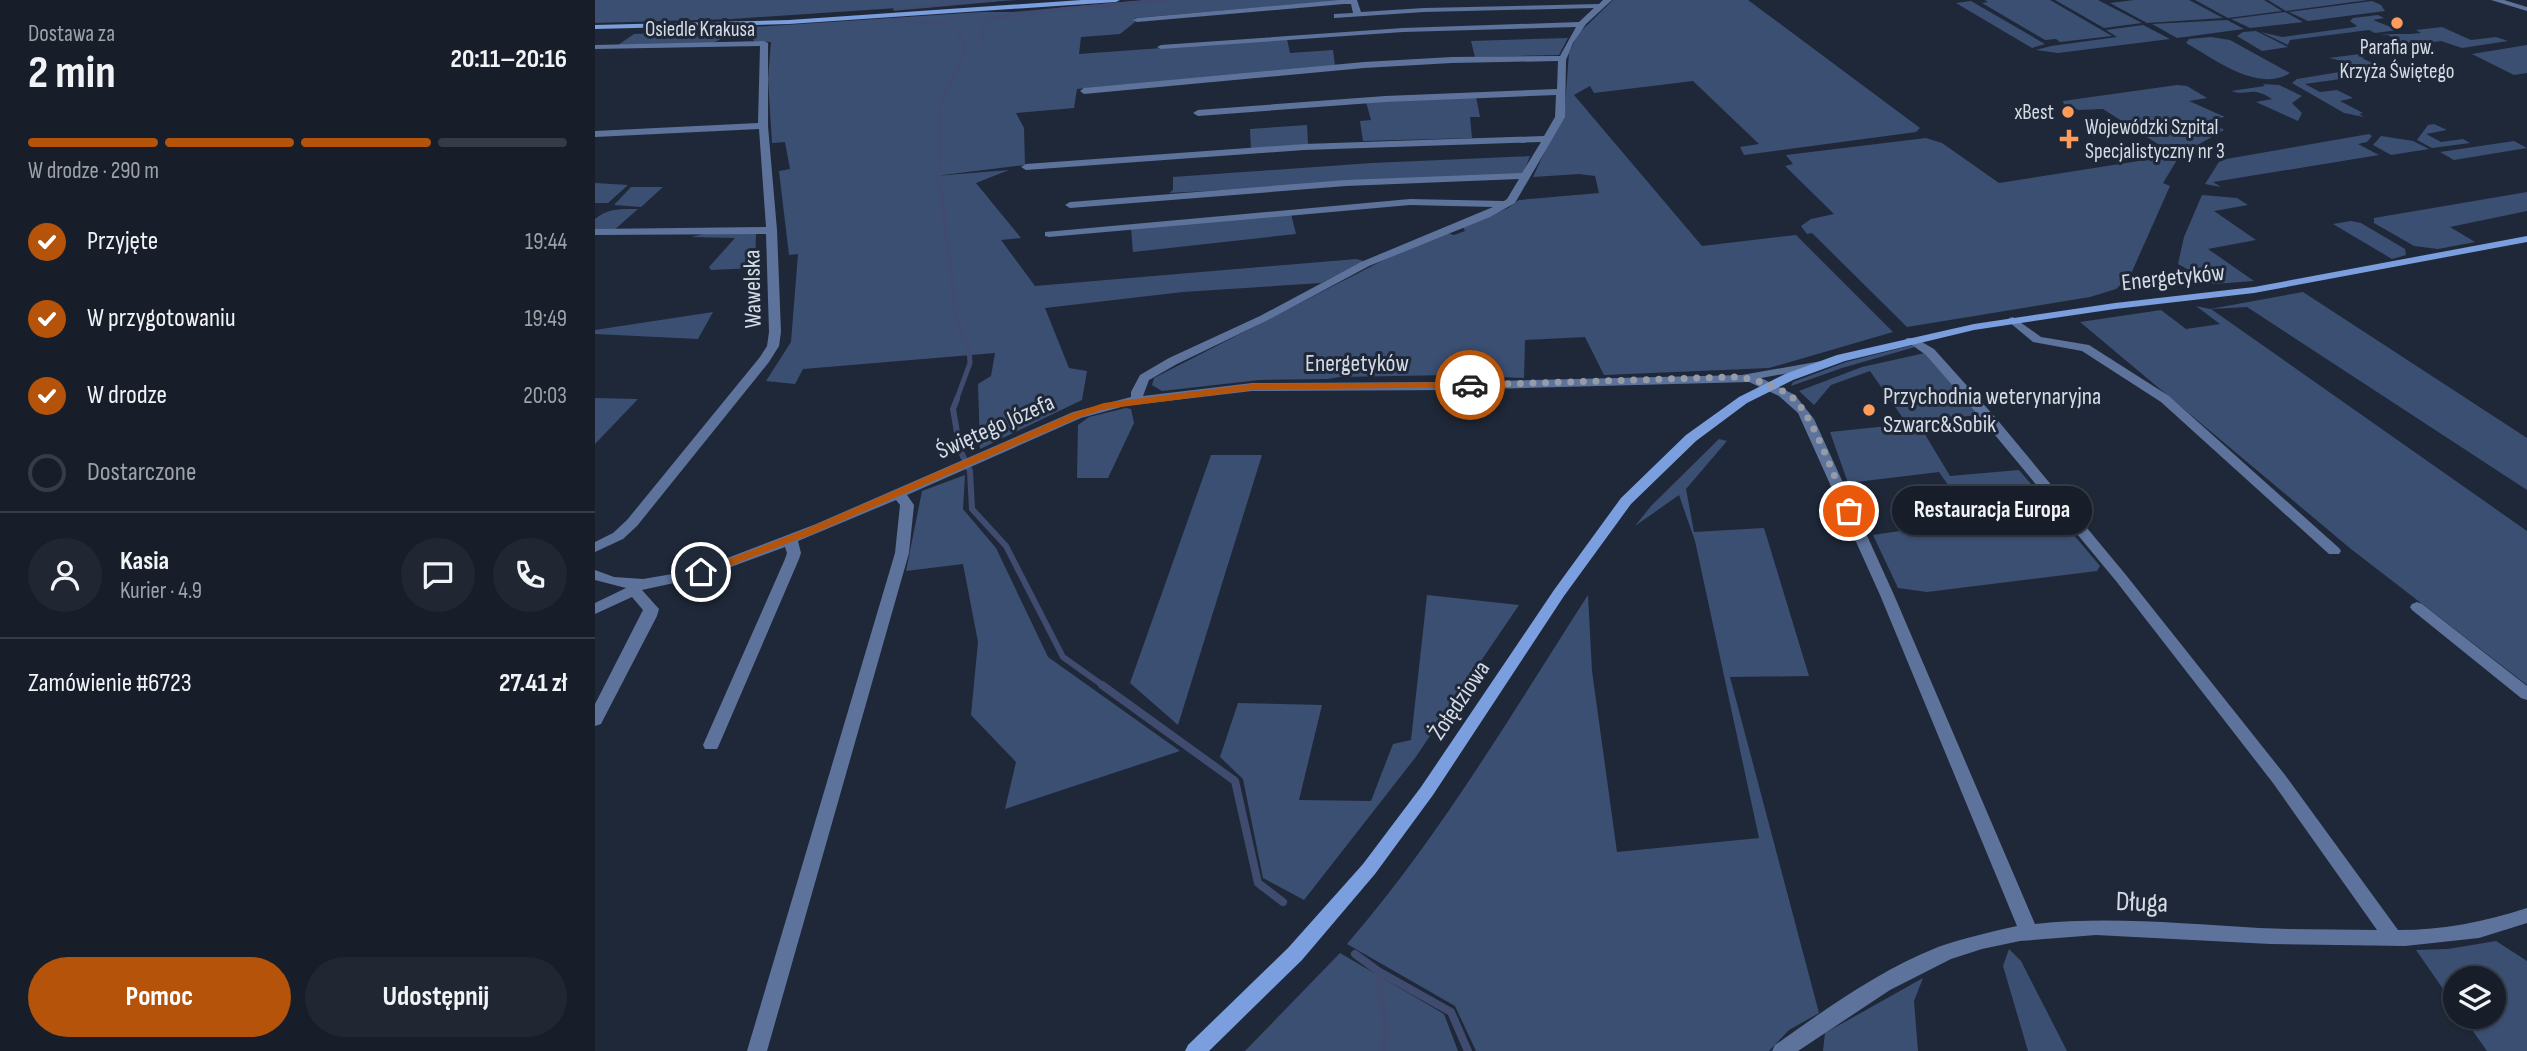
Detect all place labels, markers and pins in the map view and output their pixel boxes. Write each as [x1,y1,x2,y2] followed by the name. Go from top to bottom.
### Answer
[2389,15,2405,31] marker: Parafia pw. Krzyża Świętego
[2340,35,2455,84] place label: Parafia pw. Krzyża Świętego
[2014,100,2054,125] place label: xBest
[2060,104,2076,120] marker: xBest
[2085,115,2225,164] place label: Wojewódzki Szpital Specjalistyczny nr 3
[2059,129,2079,149] marker: Wojewódzki Szpital Specjalistyczny nr 3
[1883,382,2101,439] place label: Przychodnia weterynaryjna Szwarc&Sobik
[1861,402,1877,418] marker: Przychodnia weterynaryjna Szwarc&Sobik
[1819,481,1879,541] pin
[1891,486,2091,536] callout: Restauracja Europa
[671,542,731,602] pin

